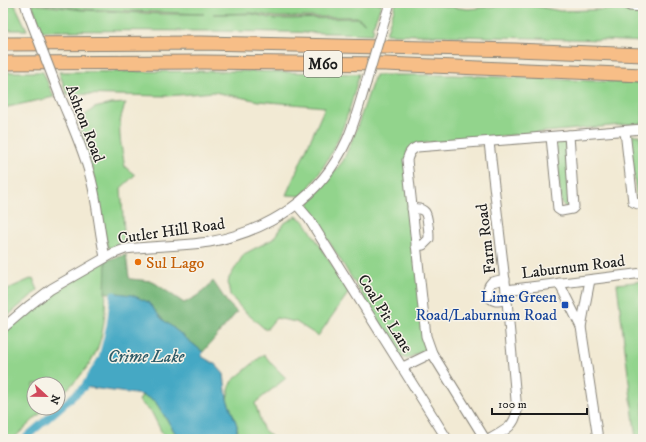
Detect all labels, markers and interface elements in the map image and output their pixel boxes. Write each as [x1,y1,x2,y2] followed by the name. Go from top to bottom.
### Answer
[304,51,342,77] road number: M60
[61,82,109,165] street label: Ashton Road
[472,203,500,275] street label: Farm Road
[116,214,226,248] street label: Cutler Hill Road
[520,251,626,283] street label: Laburnum Road
[146,253,204,273] place label: Sul Lago
[133,257,143,267] marker: Sul Lago
[353,271,417,357] street label: Coal Pit Lane
[415,287,558,325] place label: Lime Green Road/Laburnum Road
[560,300,570,310] marker: Lime Green Road/Laburnum Road
[108,346,186,368] water label: Crime Lake
[26,376,66,416] north arrow
[492,390,587,416] scale bar
[46,393,63,406] text: N
[498,397,527,412] text: 100 m

